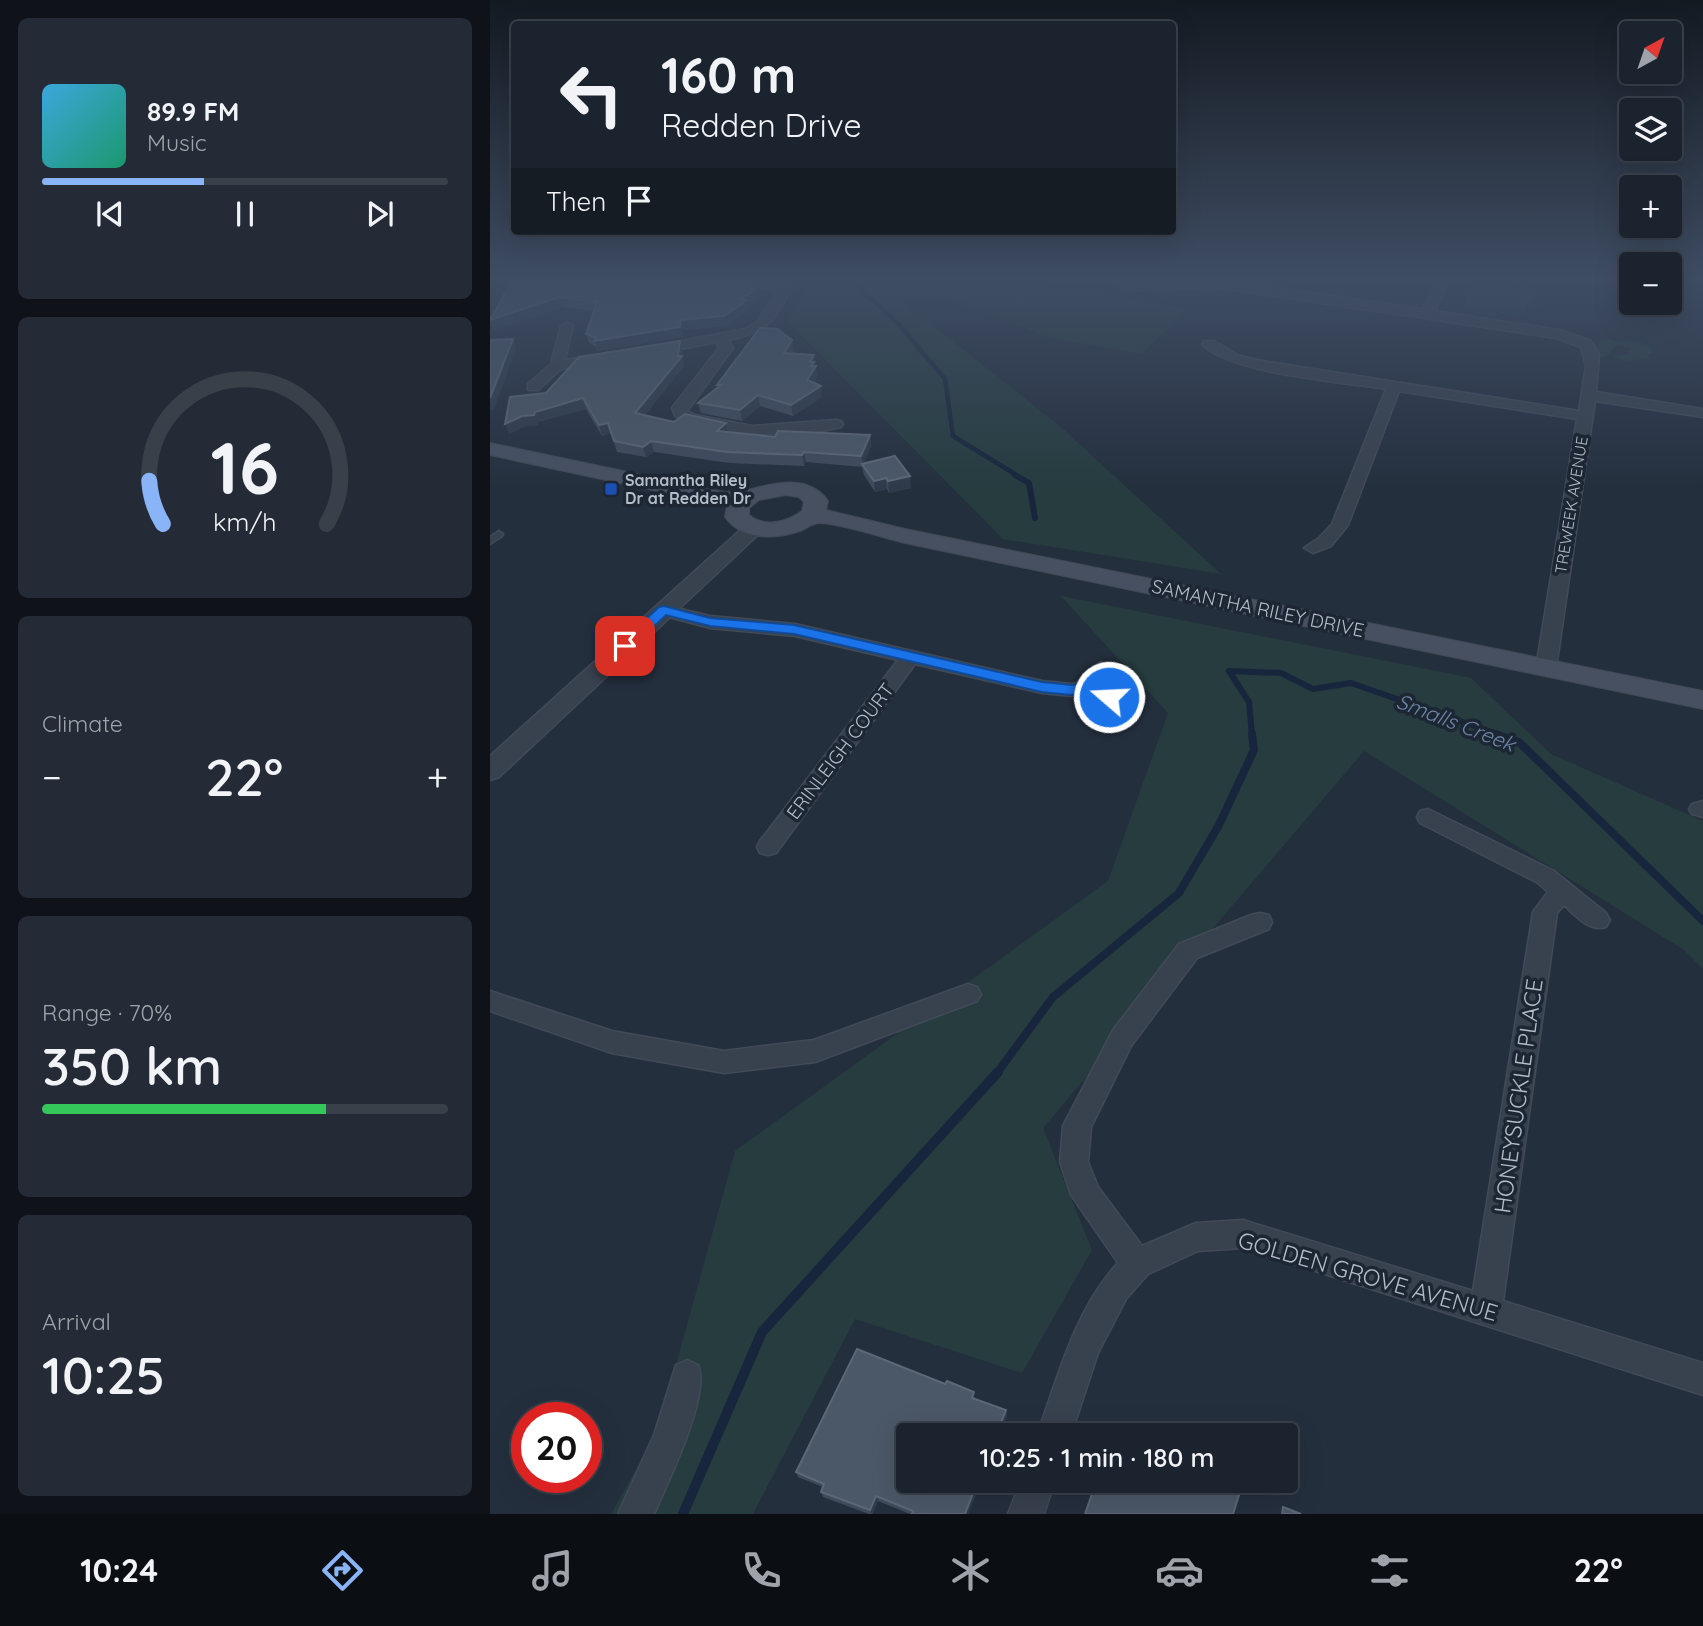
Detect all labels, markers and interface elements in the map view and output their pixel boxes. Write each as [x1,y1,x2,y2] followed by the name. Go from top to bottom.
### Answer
[1619,21,1682,84] north arrow
[1619,21,1682,315] map controls
[661,44,796,105] text: 160 m
[546,49,637,140] icon: left
[147,95,239,128] text: 89.9 FM
[1619,98,1682,161] button: layers
[661,105,861,145] text: Redden Drive
[147,128,207,157] text: Music
[1619,175,1682,238] button: +
[620,182,658,220] icon: arrive
[546,185,606,218] text: Then
[91,195,129,233] icon: previous
[226,195,264,233] icon: pause
[361,195,399,233] icon: next
[1619,252,1682,315] button: −
[211,421,279,512] text: 16
[1550,435,1592,575] street label: TREWEEK AVENUE
[625,470,751,508] place label: Samantha Riley Dr at Redden Dr
[603,481,619,497] marker: Samantha Riley Dr at Redden Dr
[213,506,277,537] text: km/h
[1150,574,1366,642] street label: SAMANTHA RILEY DRIVE
[595,616,655,676] pin
[606,627,644,665] icon: arrive
[1072,660,1146,734] position arrow
[781,678,899,824] street label: ERINLEIGH COURT
[1393,687,1521,757] water label: Smalls Creek
[42,709,123,738] text: Climate
[205,744,283,809] text: 22°
[42,753,62,801] text: −
[427,753,448,801] text: +
[1487,977,1549,1215] street label: HONEYSUCKLE PLACE
[42,998,172,1027] text: Range · 70%
[42,1033,222,1098] text: 350 km
[1235,1225,1501,1327] street label: GOLDEN GROVE AVENUE
[42,1307,111,1336] text: Arrival
[42,1342,165,1407] text: 10:25
[511,1402,602,1493] speed limit sign: 20
[980,1441,1214,1474] text: 10:25 · 1 min · 180 m
[318,1546,367,1595] icon: directions
[528,1546,577,1595] icon: music
[737,1546,786,1595] icon: phone
[946,1546,995,1595] icon: climate
[1155,1546,1204,1595] icon: car
[1365,1546,1414,1595] icon: filters
[80,1550,158,1590] text: 10:24
[1574,1550,1623,1590] text: 22°

